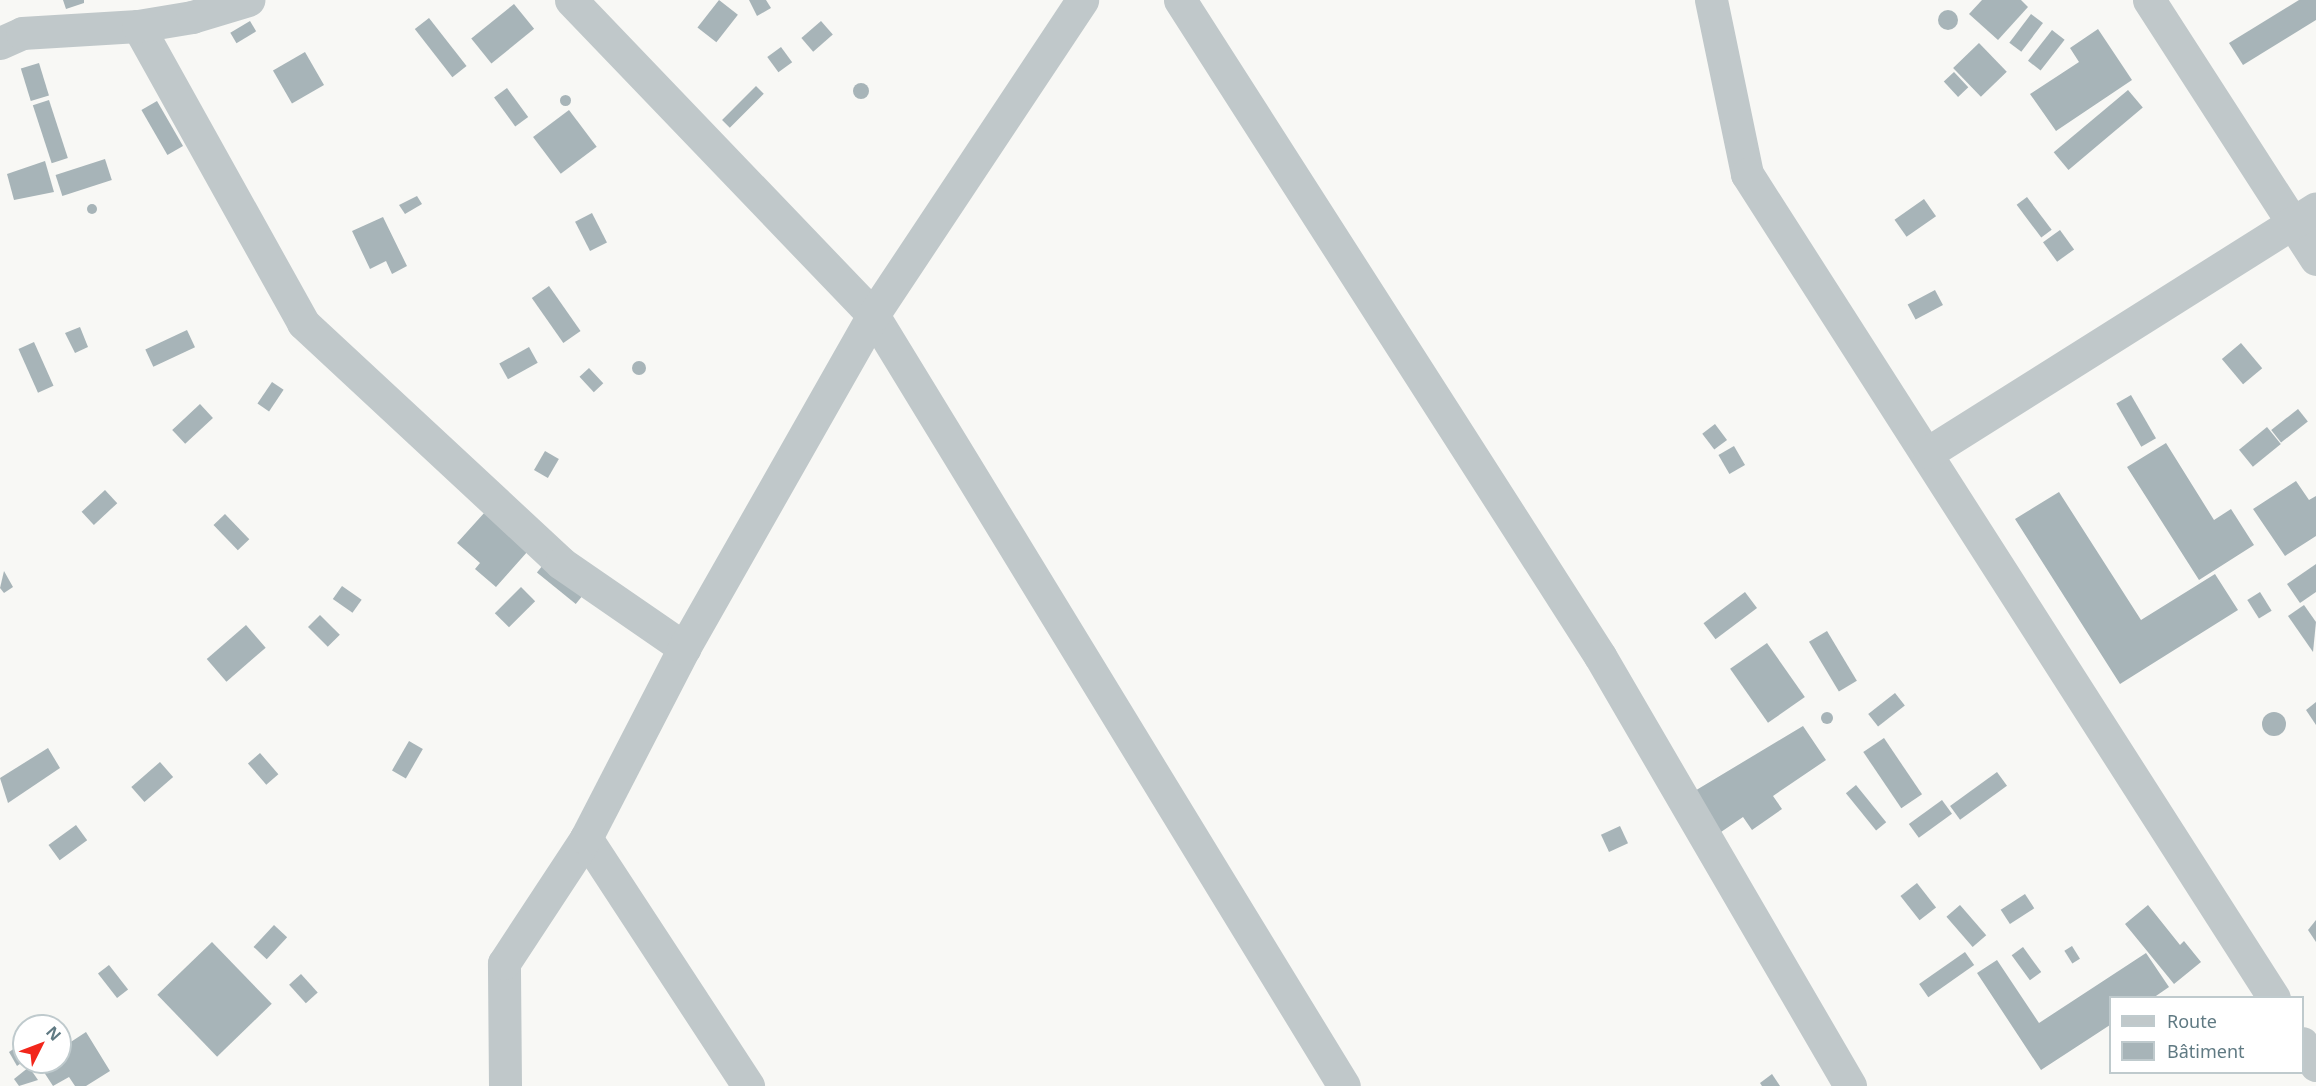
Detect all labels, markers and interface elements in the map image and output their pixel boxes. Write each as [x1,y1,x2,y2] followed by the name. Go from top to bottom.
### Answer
[2109,996,2304,1074] legend
[2167,1009,2217,1033] text: Route
[12,1014,72,1074] north arrow
[41,1021,66,1045] text: N
[2167,1039,2245,1063] text: Bâtiment

